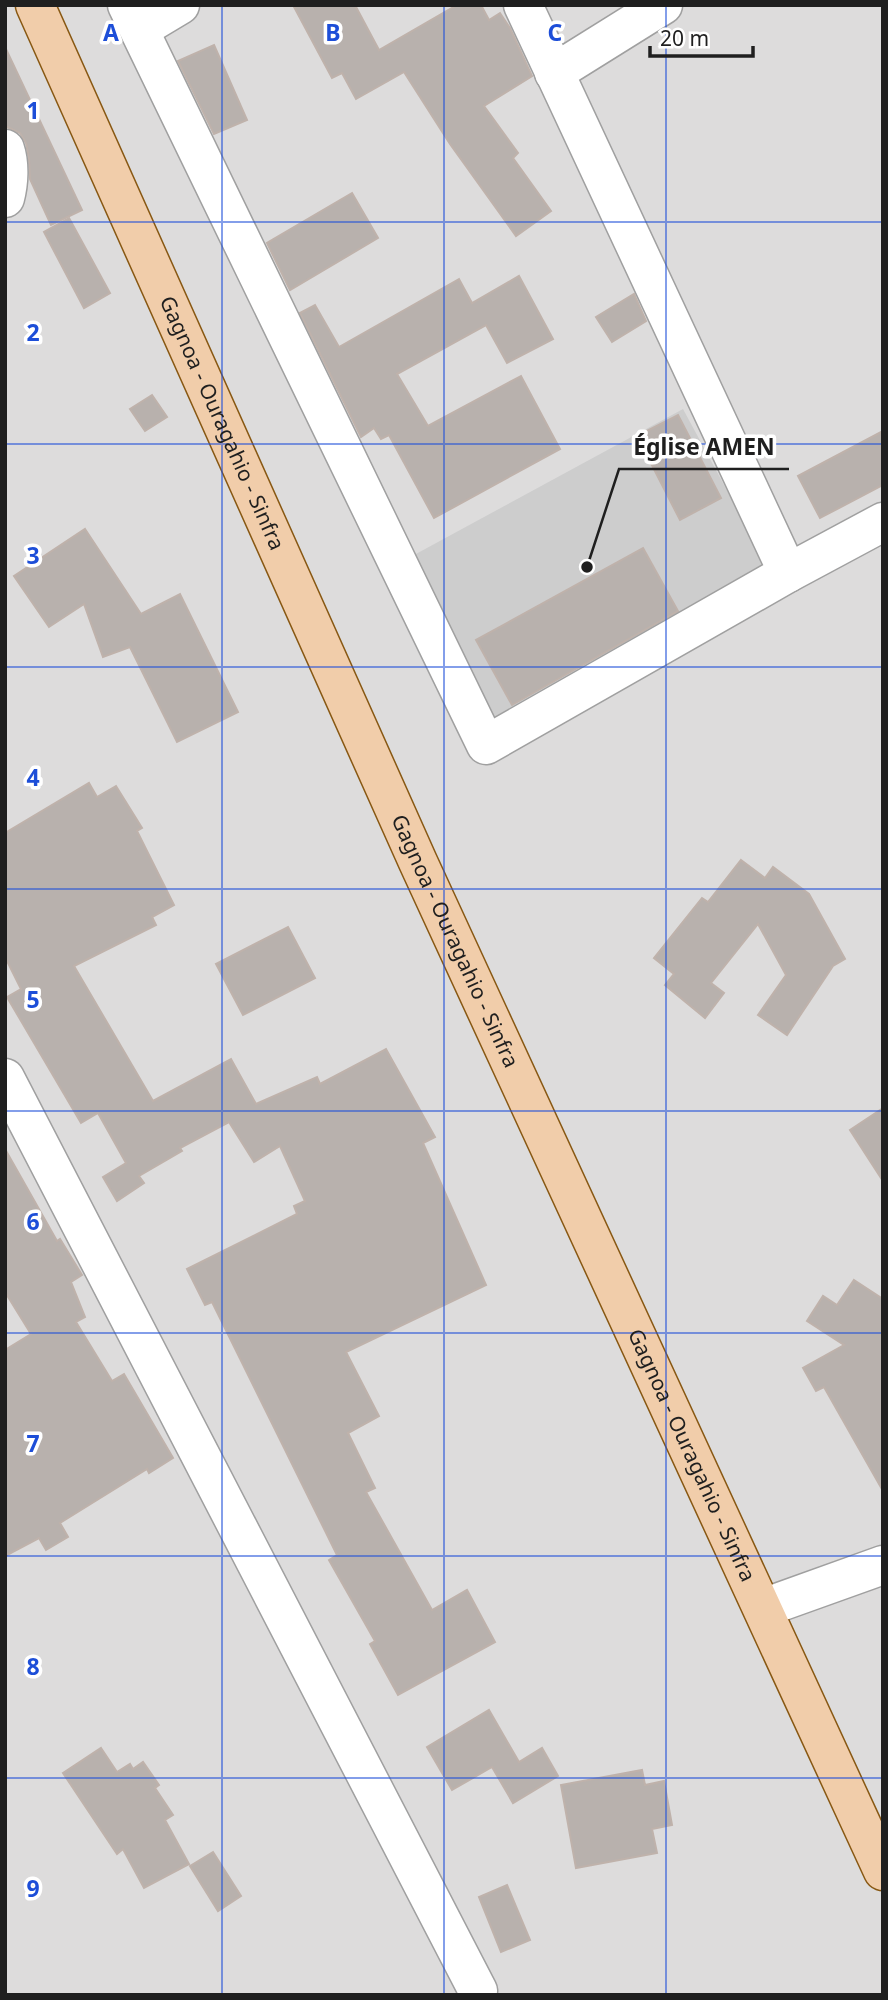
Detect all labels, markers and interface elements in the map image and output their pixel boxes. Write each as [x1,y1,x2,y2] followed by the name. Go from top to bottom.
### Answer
[650,14,753,58] scale bar
[103,16,119,48] text: A
[325,16,341,48] text: B
[548,16,563,48] text: C
[660,24,709,52] text: 20 m
[26,94,40,126] text: 1
[154,291,292,554] street label: Gagnoa - Ouragahio - Sinfra
[26,316,40,348] text: 2
[619,425,789,469] callout: Église AMEN
[633,430,775,462] text: Église AMEN
[26,539,40,571] text: 3
[26,761,40,793] text: 4
[386,810,526,1072] street label: Gagnoa - Ouragahio - Sinfra
[26,983,40,1015] text: 5
[26,1205,40,1237] text: 6
[622,1324,763,1586] street label: Gagnoa - Ouragahio - Sinfra
[26,1427,40,1459] text: 7
[26,1650,40,1682] text: 8
[26,1872,40,1904] text: 9

